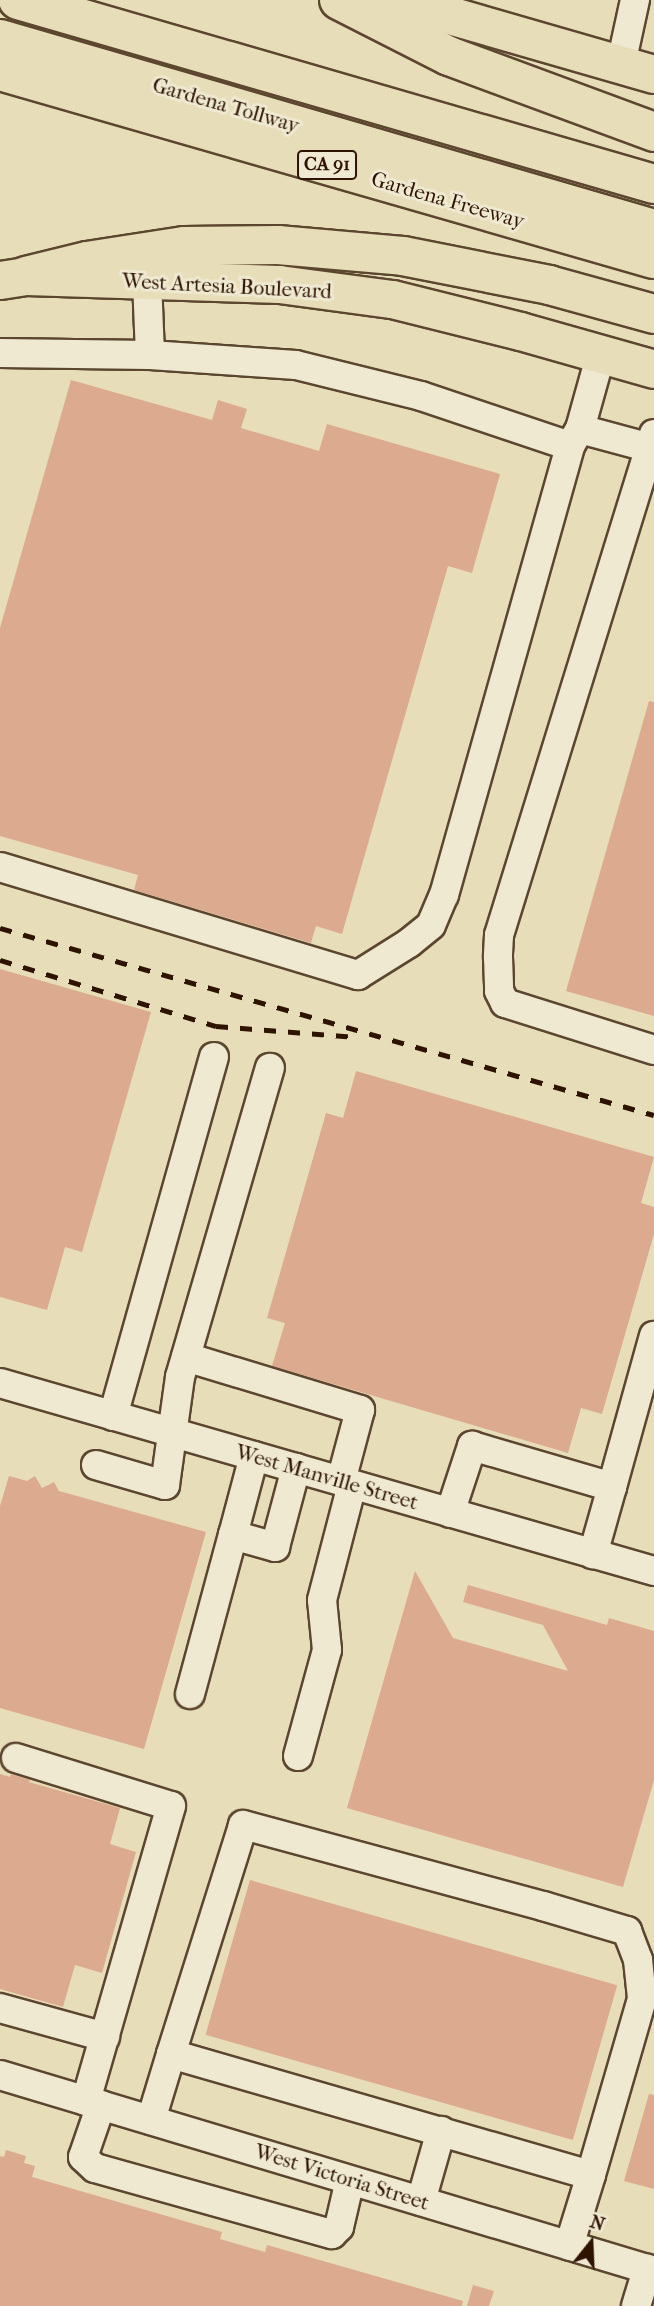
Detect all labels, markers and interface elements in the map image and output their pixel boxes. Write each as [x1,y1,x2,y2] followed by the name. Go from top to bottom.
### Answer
[150,72,302,138] street label: Gardena Tollway
[296,150,358,181] road number: CA 91
[369,166,527,234] street label: Gardena Freeway
[121,268,333,304] street label: West Artesia Boulevard
[233,1439,421,1515] street label: West Manville Street
[252,2138,432,2216] street label: West Victoria Street
[556,2208,626,2278] north arrow
[587,2210,608,2236] text: N

